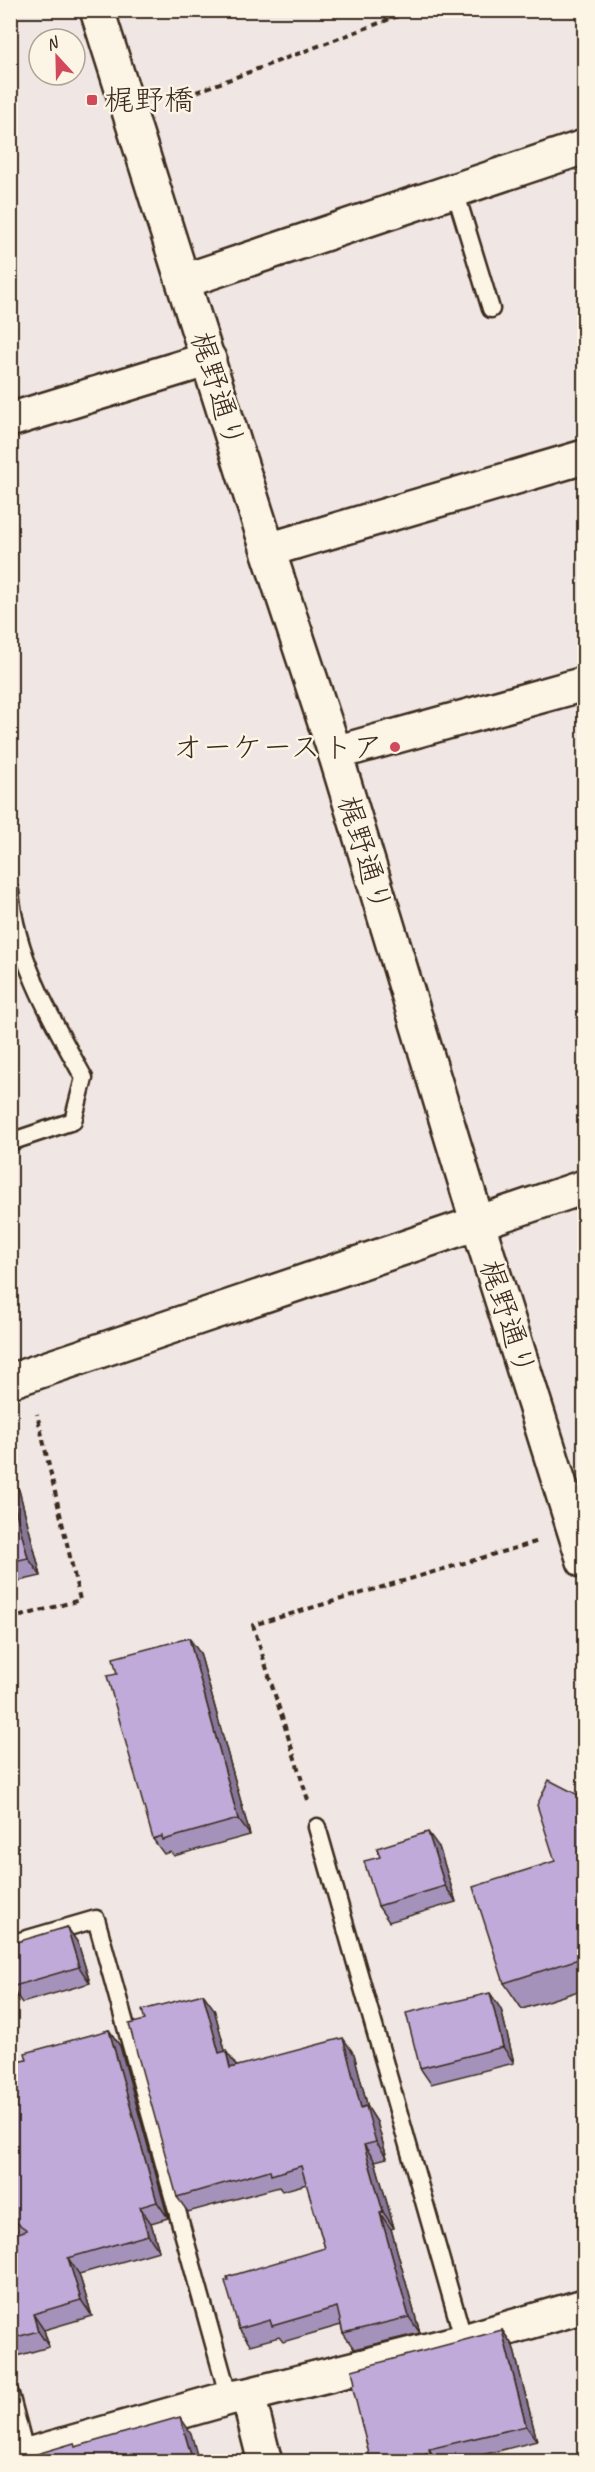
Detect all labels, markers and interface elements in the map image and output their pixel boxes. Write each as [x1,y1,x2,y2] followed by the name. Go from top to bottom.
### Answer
[27,27,87,87] north arrow
[43,32,63,55] text: N
[104,81,194,119] place label: 梶野橋
[85,93,99,107] marker: 梶野橋
[182,327,254,453] street label: 梶野通り
[172,728,383,766] place label: オーケーストア
[388,740,402,754] marker: オーケーストア
[329,791,401,917] street label: 梶野通り
[471,1255,545,1381] street label: 梶野通り

